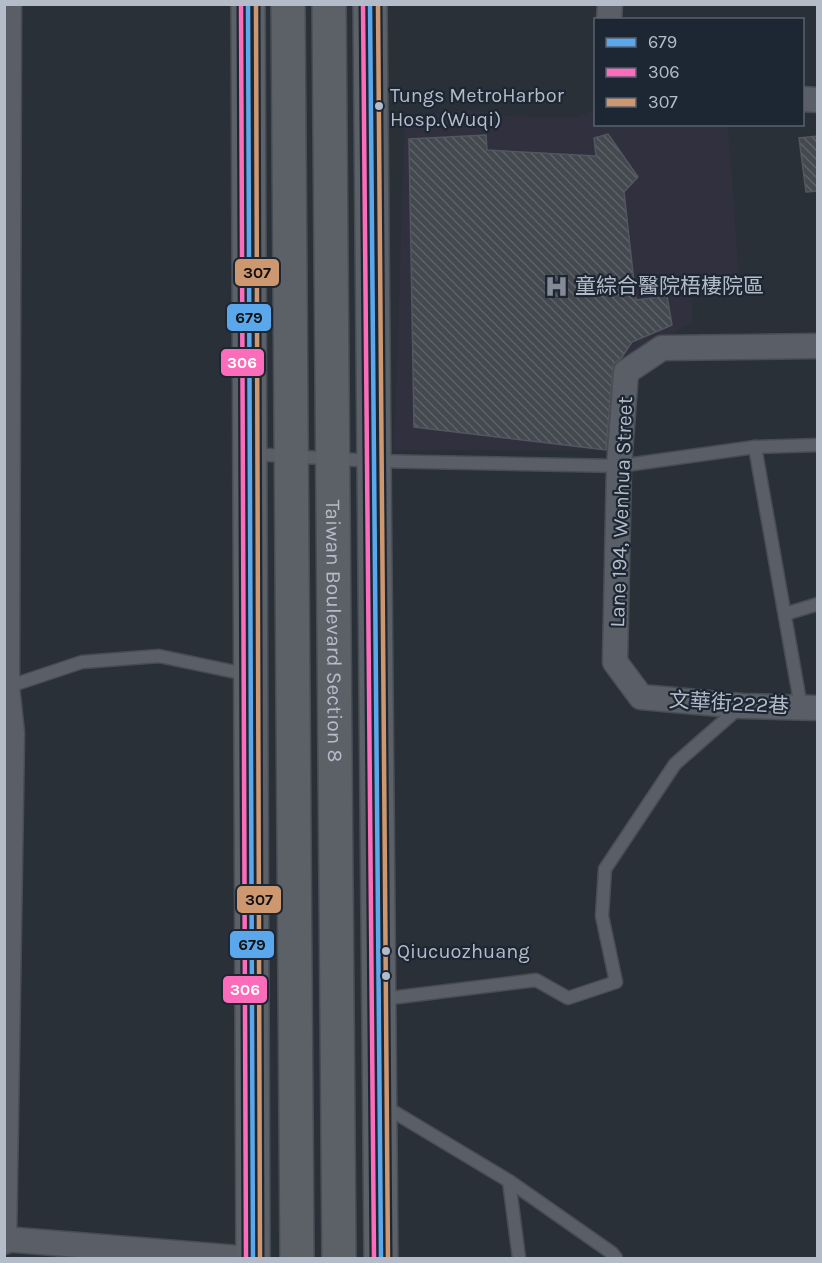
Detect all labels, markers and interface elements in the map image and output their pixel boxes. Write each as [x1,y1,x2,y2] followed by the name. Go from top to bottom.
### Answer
[594,18,804,126] legend
[648,31,677,53] text: 679
[648,61,680,83] text: 306
[390,84,565,131] place label: Tungs MetroHarbor Hosp.(Wuqi)
[648,91,678,113] text: 307
[373,100,385,112] marker: Tungs MetroHarbor Hosp.(Wuqi)
[234,258,280,287] line badge: 307
[243,263,271,282] text: 307
[544,273,570,299] hospital icon: 童綜合醫院梧棲院區
[575,274,764,298] place label: 童綜合醫院梧棲院區
[226,303,272,332] line badge: 679
[235,308,263,327] text: 679
[220,348,265,377] line badge: 306
[227,353,257,372] text: 306
[605,396,637,628] street label: Lane 194, Wenhua Street
[321,500,347,762] street label: Taiwan Boulevard Section 8
[668,688,790,718] street label: 文華街222巷
[236,885,282,914] line badge: 307
[245,890,273,909] text: 307
[229,930,275,959] line badge: 679
[238,935,266,954] text: 679
[397,940,530,963] place label: Qiucuozhuang
[380,945,392,957] marker: Qiucuozhuang
[380,970,392,982] unlabelled marker
[222,975,268,1004] line badge: 306
[230,980,260,999] text: 306

